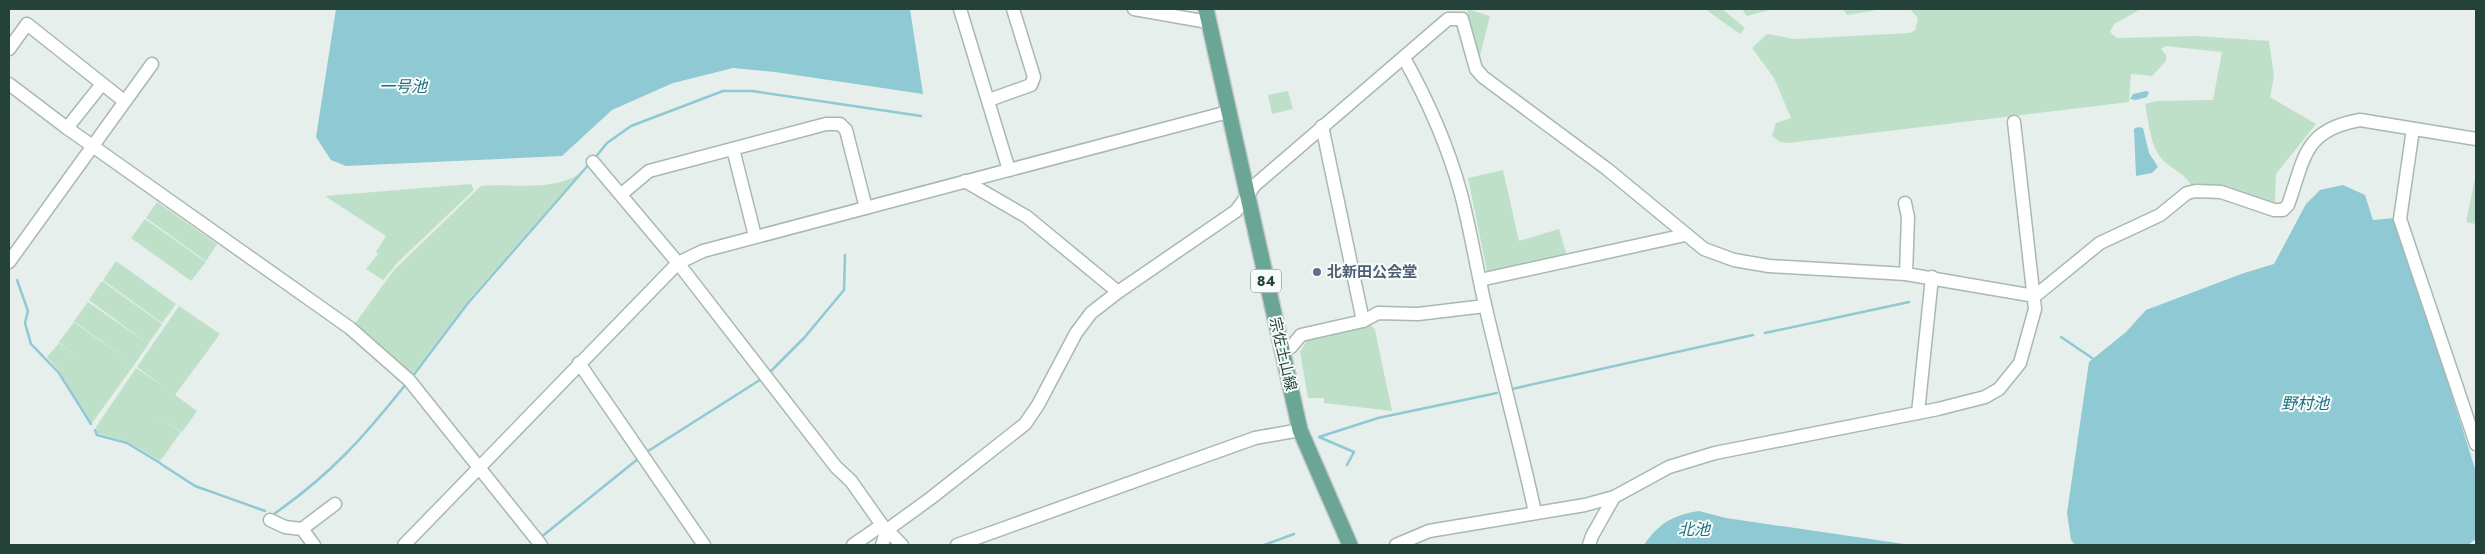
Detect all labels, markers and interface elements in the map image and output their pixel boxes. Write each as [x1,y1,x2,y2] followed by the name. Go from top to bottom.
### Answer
[379,75,429,98] water label: 一号池
[1327,261,1417,283] place label: 北新田公会堂
[1311,266,1323,278] marker: 北新田公会堂
[1251,270,1281,292] road number: 84
[1264,315,1302,393] street label: 宗佐土山線
[2281,392,2331,415] water label: 野村池
[1678,518,1712,541] water label: 北池

